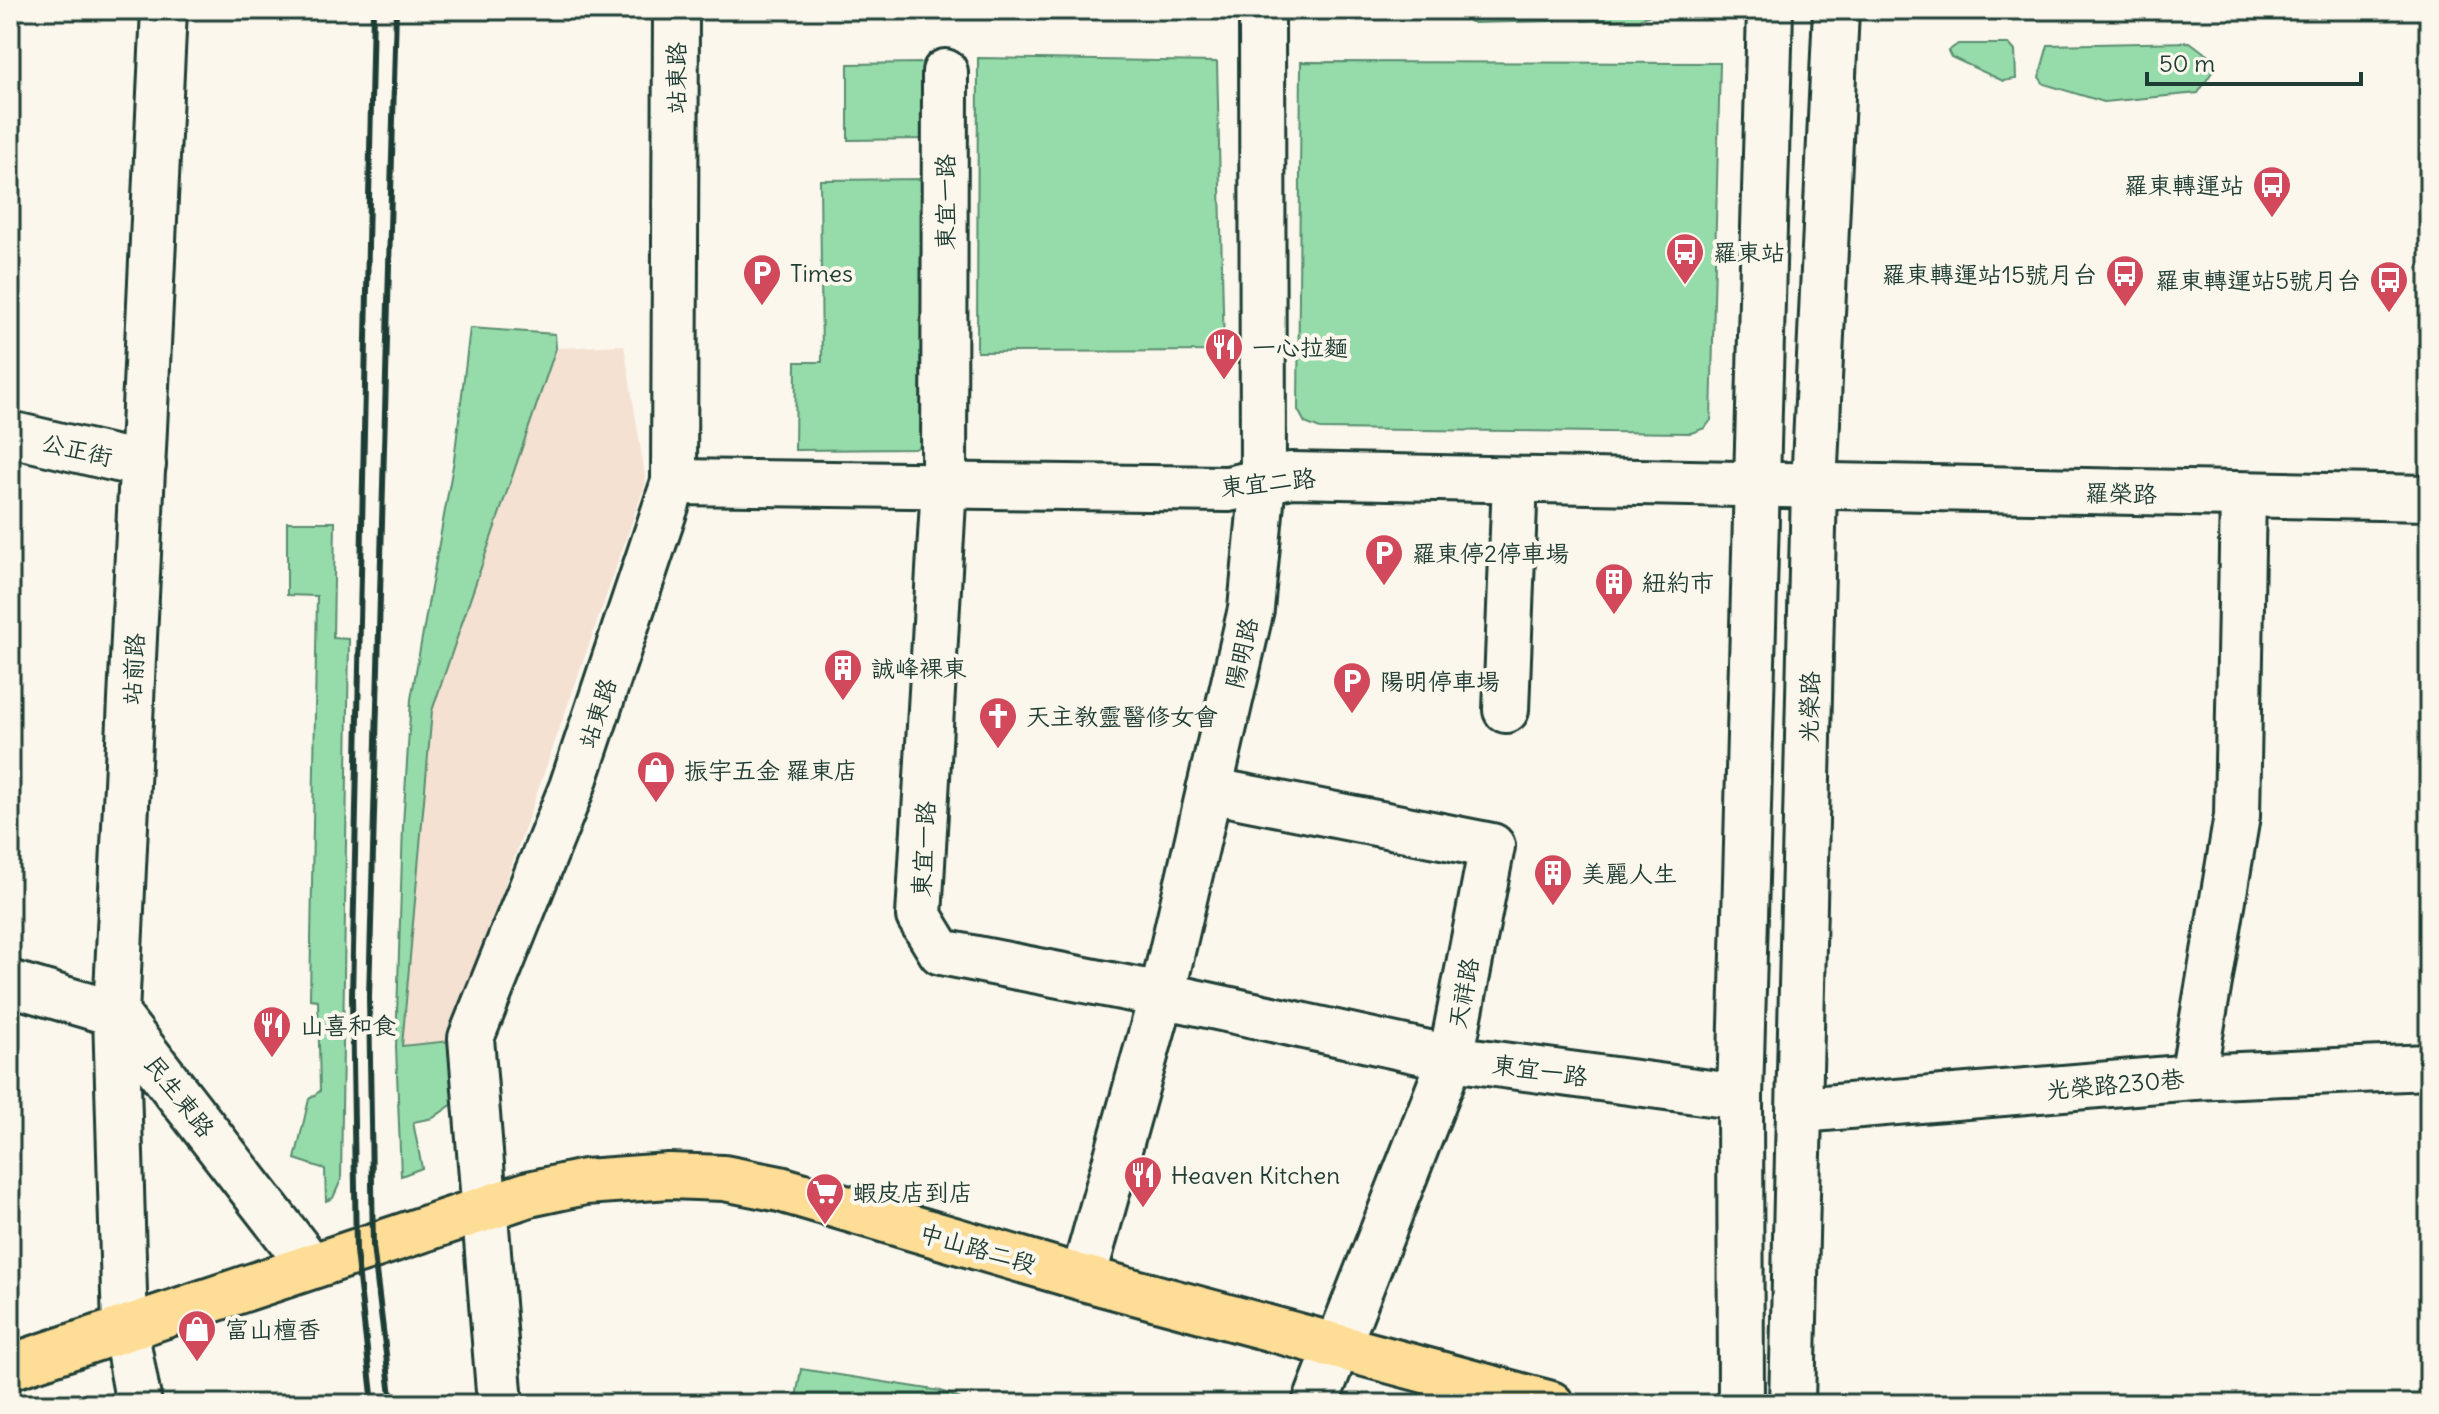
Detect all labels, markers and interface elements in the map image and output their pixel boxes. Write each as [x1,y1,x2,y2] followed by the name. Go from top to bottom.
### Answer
[2147,36,2361,86] scale bar
[661,42,691,114] street label: 站東路
[2159,48,2215,78] text: 50 m
[930,154,960,250] street label: 東宜一路
[2251,164,2293,219] bus stop icon: 羅東轉運站
[2124,170,2244,200] place label: 羅東轉運站
[1664,231,1706,286] bus stop icon: 羅東站
[1713,237,1785,267] place label: 羅東站
[741,252,783,307] parking icon: Times
[2104,253,2146,308] bus stop icon: 羅東轉運站15號月台
[790,258,853,288] place label: Times
[1882,259,2097,289] place label: 羅東轉運站15號月台
[2368,259,2410,314] bus stop icon: 羅東轉運站5號月台
[2155,265,2361,295] place label: 羅東轉運站5號月台
[1203,326,1245,381] restaurant icon: 一心拉麵
[1252,332,1348,362] place label: 一心拉麵
[39,426,115,472] street label: 公正街
[1219,462,1317,502] street label: 東宜二路
[2085,477,2157,509] street label: 羅榮路
[1363,532,1405,587] parking icon: 羅東停2停車場
[1412,538,1569,568] place label: 羅東停2停車場
[1593,561,1635,616] building icon: 紐約市
[1642,567,1714,597] place label: 紐約市
[1218,615,1264,691] street label: 陽明路
[116,632,150,706] street label: 站前路
[822,647,864,702] building icon: 誠峰裸東
[871,653,967,683] place label: 誠峰裸東
[1331,660,1373,715] parking icon: 陽明停車場
[1380,666,1500,696] place label: 陽明停車場
[1793,671,1825,743] street label: 光榮路
[572,674,622,752] street label: 站東路
[977,695,1019,750] church icon: 天主教靈醫修女會
[1026,701,1218,731] place label: 天主教靈醫修女會
[635,749,677,804] shop icon: 振宇五金 羅東店
[684,755,858,785] place label: 振宇五金 羅東店
[906,800,940,898] street label: 東宜一路
[1532,852,1574,907] building icon: 美麗人生
[1581,858,1677,888] place label: 美麗人生
[1441,955,1485,1031] street label: 天祥路
[251,1004,293,1059] restaurant icon: 山喜和食
[300,1010,396,1040] place label: 山喜和食
[1490,1048,1590,1092] street label: 東宜一路
[139,1049,221,1143] street label: 民生東路
[2045,1063,2185,1105] street label: 光榮路230巷
[1122,1154,1164,1209] restaurant icon: Heaven Kitchen
[1171,1160,1340,1190] place label: Heaven Kitchen
[804,1171,846,1226] supermarket icon: 蝦皮店到店
[853,1177,973,1207] place label: 蝦皮店到店
[916,1217,1040,1279] street label: 中山路二段
[176,1308,218,1363] shop icon: 富山檀香
[225,1314,321,1344] place label: 富山檀香

